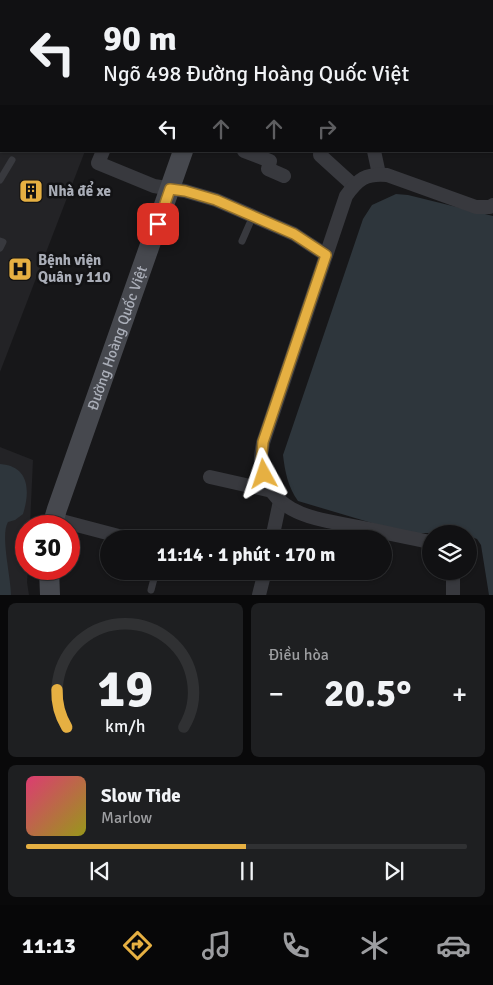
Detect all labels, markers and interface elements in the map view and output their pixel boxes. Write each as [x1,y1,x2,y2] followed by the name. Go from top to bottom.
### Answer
[103,17,177,60] text: 90 m
[20,20,85,85] icon: left
[103,60,409,87] text: Ngõ 498 Đường Hoàng Quốc Việt
[154,115,182,143] icon: left
[207,115,235,143] icon: ahead
[260,115,288,143] icon: ahead
[313,115,341,143] icon: right
[18,178,44,204] building icon: Nhà để xe
[48,180,111,200] place label: Nhà để xe
[137,203,179,245] pin
[144,210,172,238] icon: arrive
[38,251,111,286] place label: Bệnh viện Quân y 110
[7,256,33,282] hospital icon: Bệnh viện Quân y 110
[83,263,151,413] street label: Đường Hoàng Quốc Việt
[237,447,289,499] position arrow
[15,515,80,580] speed limit sign: 30
[422,525,477,580] map controls
[422,525,477,580] button: layers
[157,543,335,567] text: 11:14 · 1 phút · 170 m
[269,645,329,665] text: Điều hòa
[97,657,153,721] text: 19
[324,670,412,717] text: 20.5°
[269,677,284,711] text: −
[452,677,467,711] text: +
[105,715,145,737] text: km/h
[101,784,181,808] text: Slow Tide
[101,808,152,828] text: Marlow
[86,857,114,885] icon: previous
[233,857,261,885] icon: pause
[380,857,408,885] icon: next
[120,928,155,963] icon: directions
[199,928,234,963] icon: music
[278,928,313,963] icon: phone
[357,928,392,963] icon: climate
[436,928,471,963] icon: car
[22,932,76,959] text: 11:13

